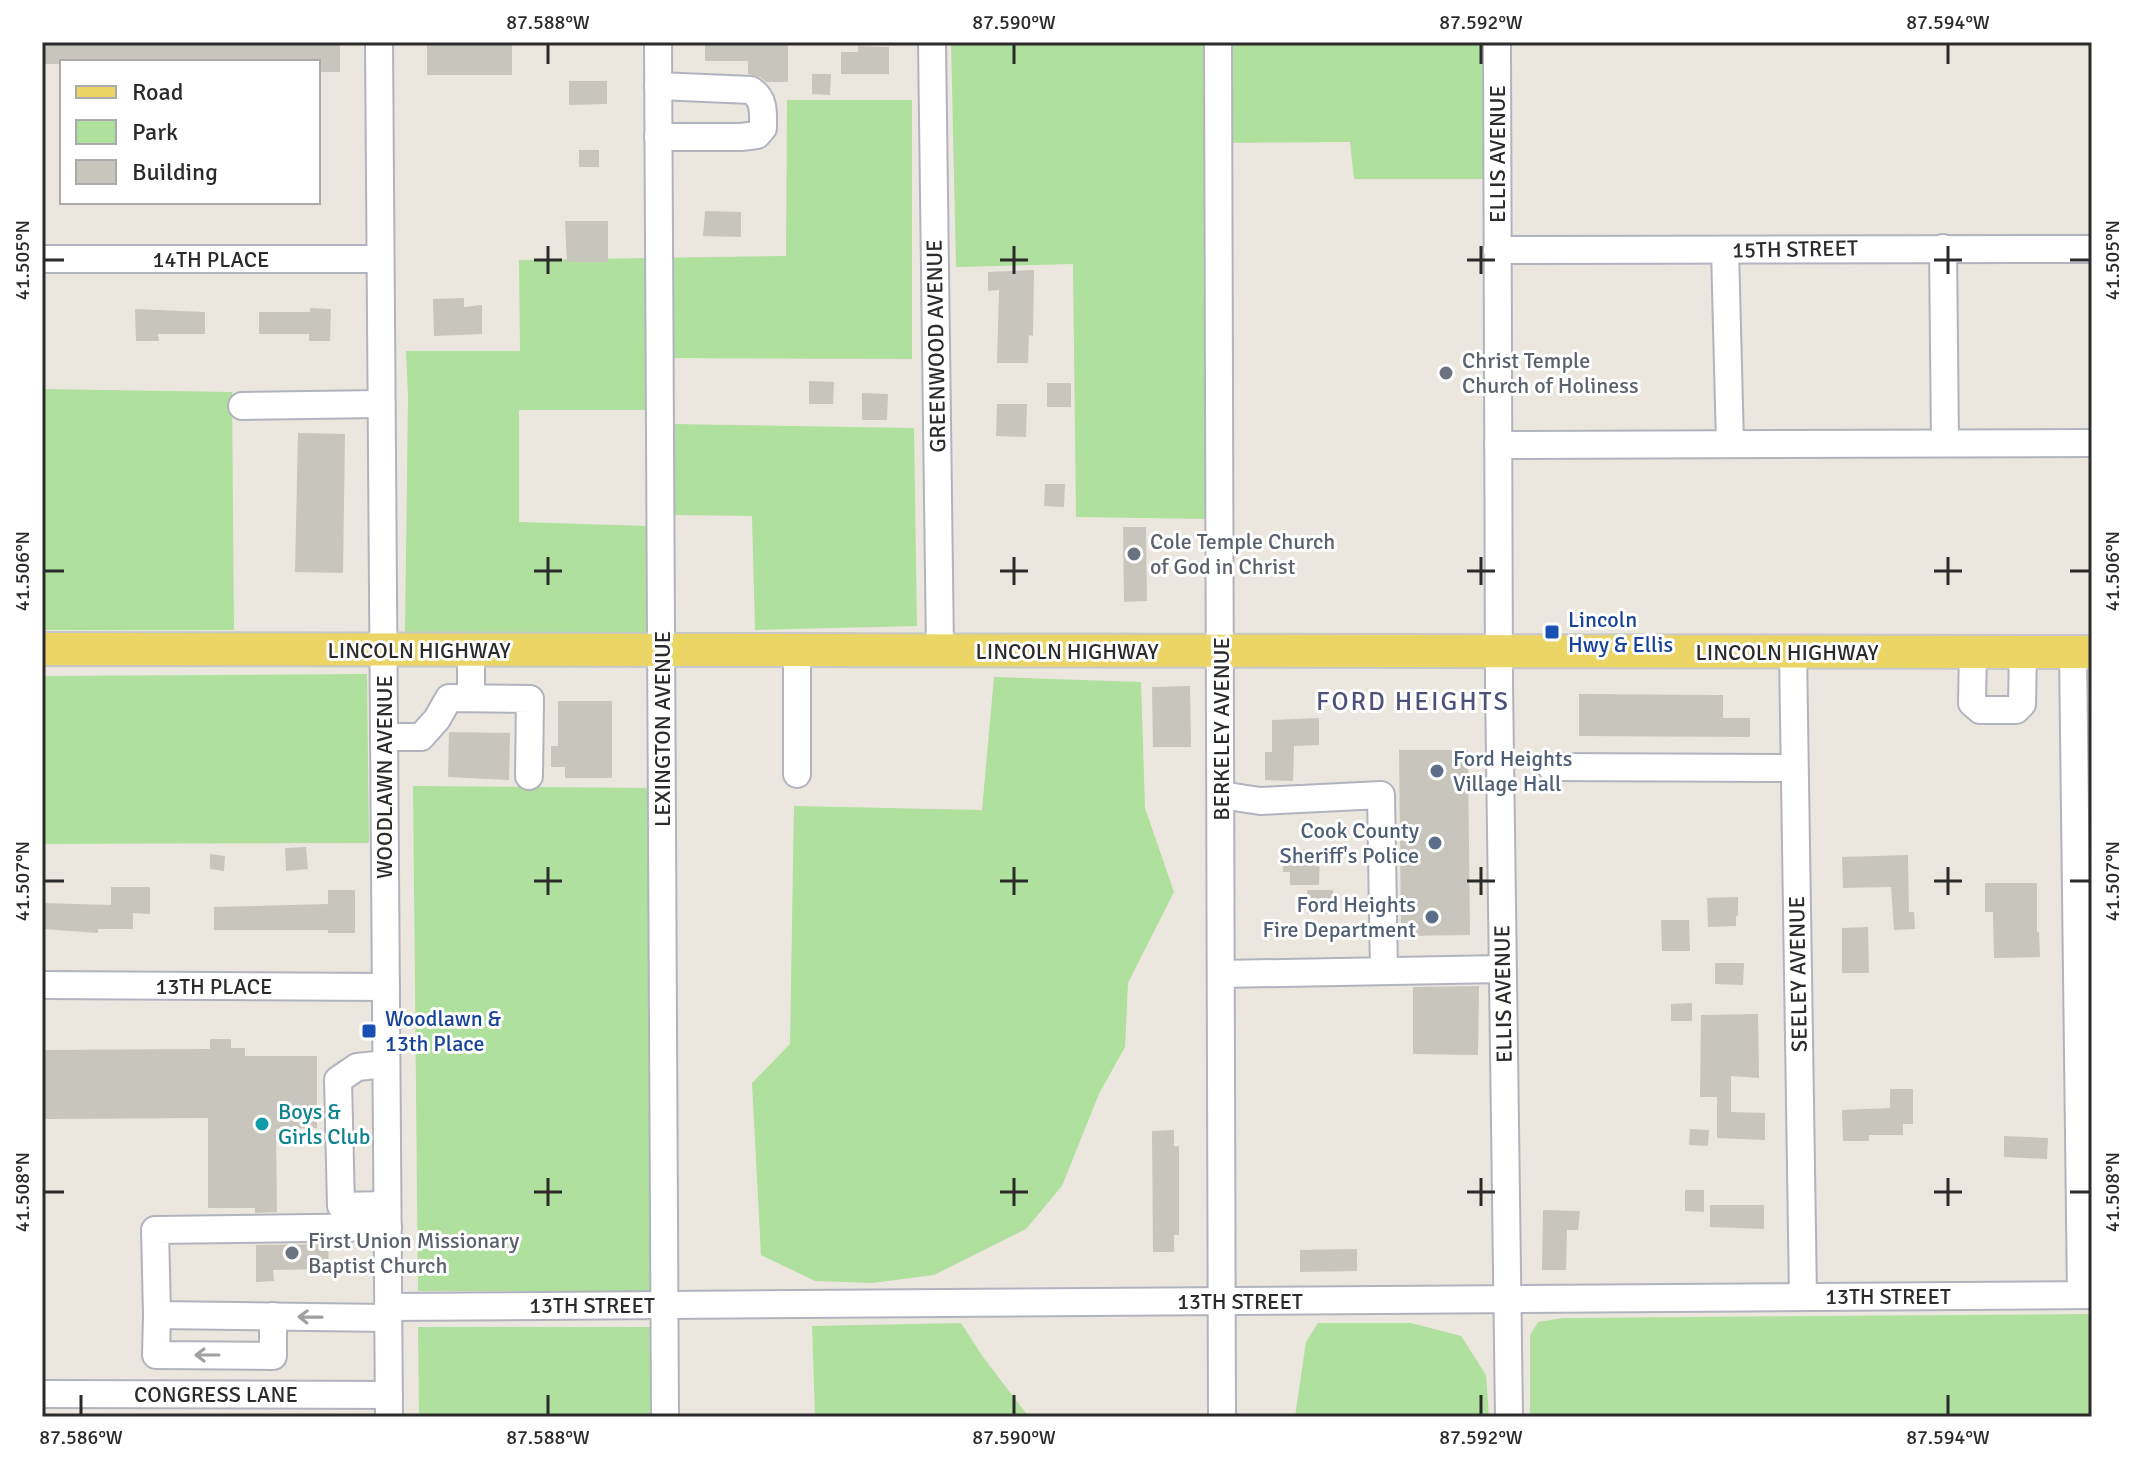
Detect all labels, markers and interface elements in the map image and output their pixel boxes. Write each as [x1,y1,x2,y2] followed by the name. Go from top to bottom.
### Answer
[506,10,590,35] text: 87.588°W
[972,10,1056,35] text: 87.590°W
[1439,10,1523,35] text: 87.592°W
[1906,10,1990,35] text: 87.594°W
[60,60,320,204] legend
[132,77,183,107] text: Road
[1484,85,1511,223] street label: ELLIS AVENUE
[132,117,178,147] text: Park
[132,157,218,187] text: Building
[10,220,35,300] text: 41.505°N
[2100,220,2125,300] text: 41.505°N
[1732,234,1858,264] street label: 15TH STREET
[921,239,951,453] street label: GREENWOOD AVENUE
[153,246,269,273] street label: 14TH PLACE
[1462,347,1639,399] place label: Christ Temple Church of Holiness
[1437,364,1455,382] marker: Christ Temple Church of Holiness
[1150,528,1335,580] place label: Cole Temple Church of God in Christ
[10,531,35,611] text: 41.506°N
[2100,531,2125,611] text: 41.506°N
[1125,545,1143,563] marker: Cole Temple Church of God in Christ
[1568,606,1673,658] place label: Lincoln Hwy & Ellis
[1543,623,1561,641] marker: Lincoln Hwy & Ellis
[649,631,676,827] street label: LEXINGTON AVENUE
[327,637,511,664] street label: LINCOLN HIGHWAY
[1208,637,1235,821] street label: BERKELEY AVENUE
[975,638,1159,665] street label: LINCOLN HIGHWAY
[1695,639,1879,666] street label: LINCOLN HIGHWAY
[371,675,398,879] street label: WOODLAWN AVENUE
[1316,686,1510,718] district label: FORD HEIGHTS
[1453,745,1572,797] place label: Ford Heights Village Hall
[1428,762,1446,780] marker: Ford Heights Village Hall
[1280,817,1420,869] place label: Cook County Sheriff's Police
[1426,834,1444,852] marker: Cook County Sheriff's Police
[10,841,35,921] text: 41.507°N
[2100,841,2125,921] text: 41.507°N
[1262,891,1416,943] place label: Ford Heights Fire Department
[1783,896,1813,1052] street label: SEELEY AVENUE
[1423,908,1441,926] marker: Ford Heights Fire Department
[1488,925,1518,1063] street label: ELLIS AVENUE
[156,973,272,1000] street label: 13TH PLACE
[385,1005,502,1057] place label: Woodlawn & 13th Place
[360,1022,378,1040] marker: Woodlawn & 13th Place
[278,1098,370,1150] place label: Boys & Girls Club
[253,1115,271,1133] marker: Boys & Girls Club
[10,1152,35,1232] text: 41.508°N
[2100,1152,2125,1232] text: 41.508°N
[308,1227,520,1279] place label: First Union Missionary Baptist Church
[283,1244,301,1262] marker: First Union Missionary Baptist Church
[1825,1283,1951,1310] street label: 13TH STREET
[1177,1288,1303,1315] street label: 13TH STREET
[529,1292,655,1319] street label: 13TH STREET
[297,1309,324,1324] one-way arrow
[194,1347,221,1363] one-way arrow
[134,1381,298,1408] street label: CONGRESS LANE
[39,1425,123,1450] text: 87.586°W
[506,1425,590,1450] text: 87.588°W
[972,1425,1056,1450] text: 87.590°W
[1439,1425,1523,1450] text: 87.592°W
[1906,1425,1990,1450] text: 87.594°W

